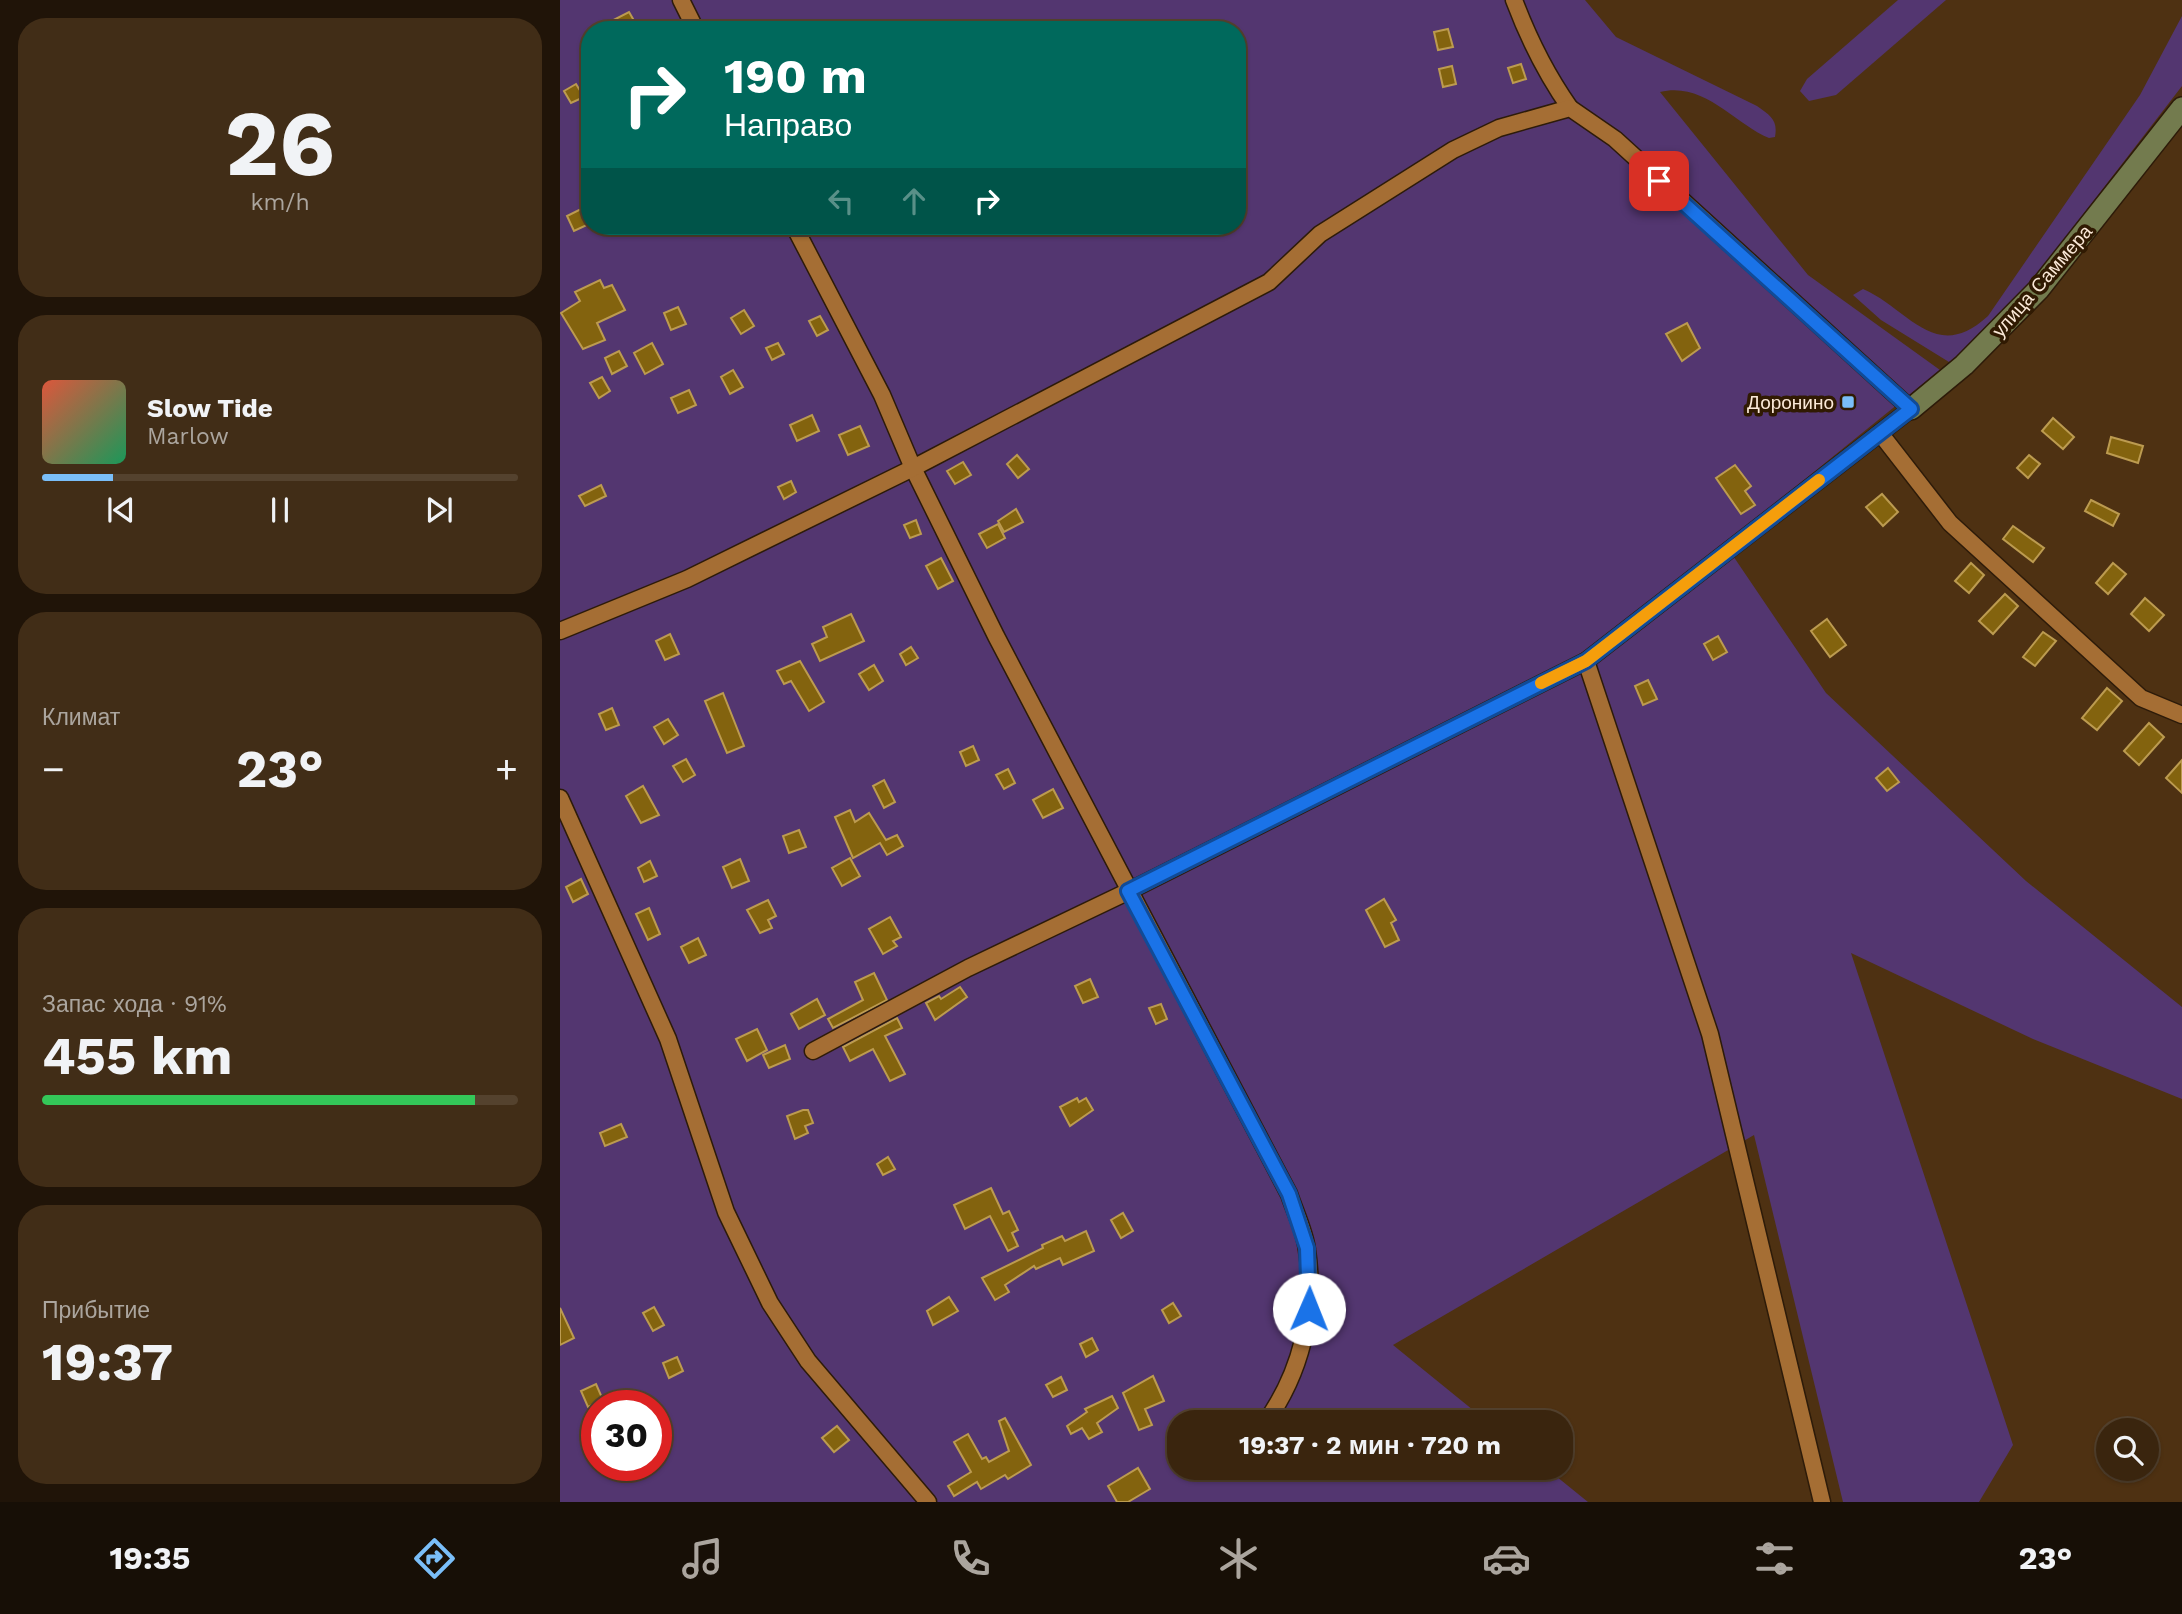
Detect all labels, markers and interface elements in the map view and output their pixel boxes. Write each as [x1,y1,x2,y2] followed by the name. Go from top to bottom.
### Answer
[724,47,867,105] text: 190 m
[609,49,700,140] icon: right
[225,90,335,197] text: 26
[724,106,852,144] text: Направо
[1629,151,1689,211] pin
[1640,162,1678,200] icon: arrive
[822,182,860,220] icon: left
[895,182,933,220] icon: ahead
[968,182,1006,220] icon: right
[250,189,310,216] text: km/h
[1987,220,2097,342] street label: улица Саммера
[1747,391,1834,414] place label: Доронино
[147,393,273,423] text: Slow Tide
[1840,394,1856,410] marker: Доронино
[147,423,229,450] text: Marlow
[102,491,140,529] icon: previous
[261,491,299,529] icon: pause
[420,491,458,529] icon: next
[42,704,120,731] text: Климат
[236,739,324,800] text: 23°
[42,747,65,791] text: −
[495,747,518,791] text: +
[42,991,227,1018] text: Запас хода · 91%
[42,1026,232,1087] text: 455 km
[1272,1272,1346,1346] position arrow
[42,1297,150,1324] text: Прибытие
[42,1332,173,1393] text: 19:37
[581,1390,672,1481] speed limit sign: 30
[2096,1418,2159,1481] map controls
[2096,1418,2159,1481] button: search
[1239,1430,1501,1460] text: 19:37 · 2 мин · 720 m
[410,1534,459,1583] icon: directions
[678,1534,727,1583] icon: music
[946,1534,995,1583] icon: phone
[1214,1534,1263,1583] icon: climate
[1482,1534,1531,1583] icon: car
[1750,1534,1799,1583] icon: filters
[110,1539,190,1577] text: 19:35
[2018,1539,2072,1577] text: 23°

